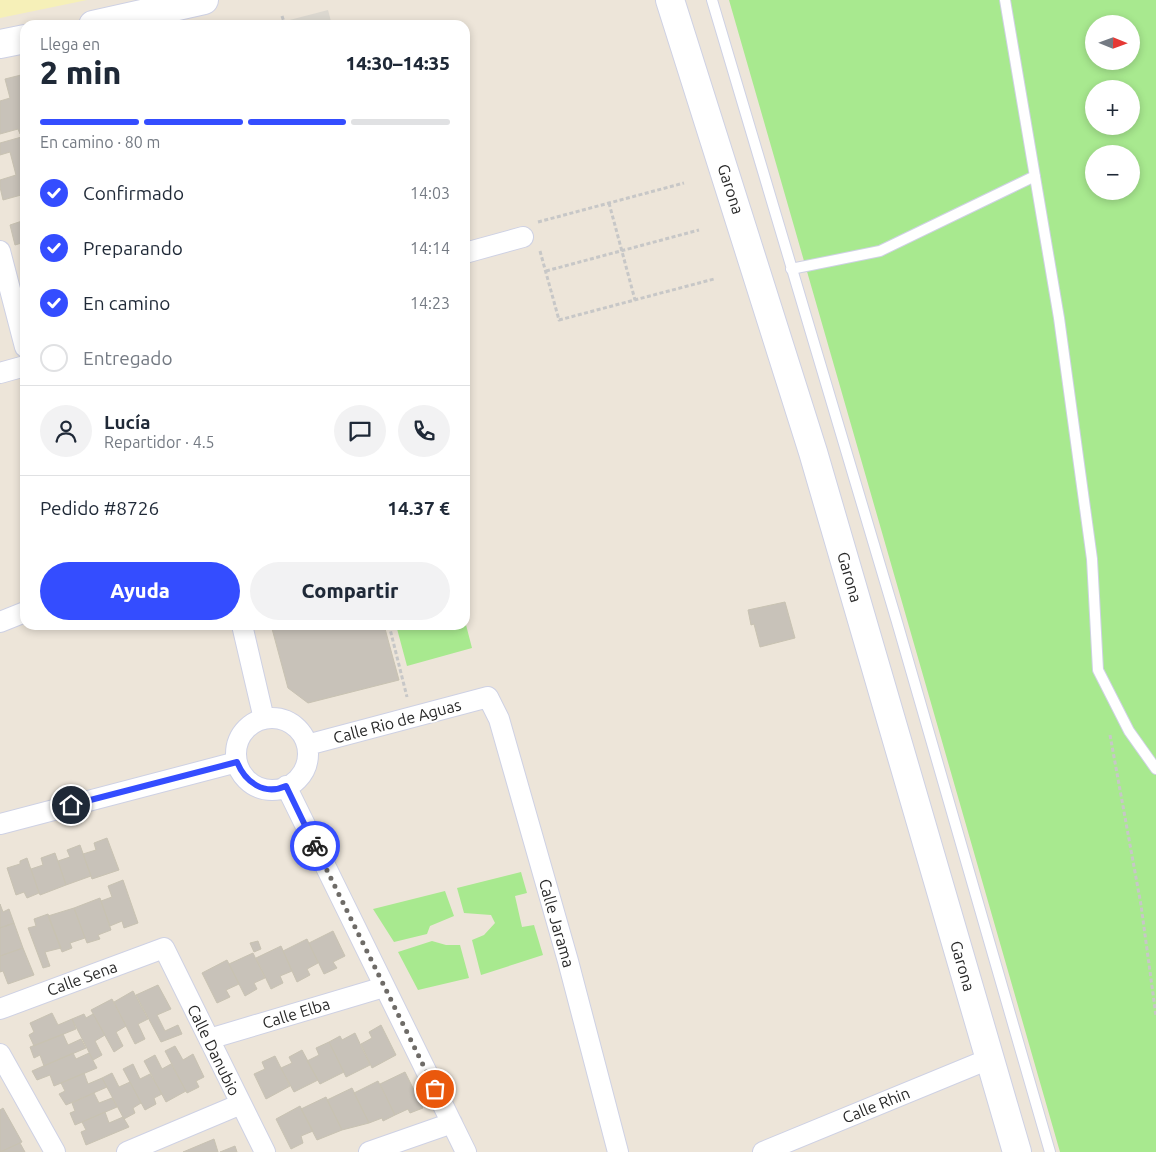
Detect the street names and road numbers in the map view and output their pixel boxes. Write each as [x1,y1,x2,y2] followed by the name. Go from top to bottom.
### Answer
[714,162,748,216] street label: Garona
[834,550,866,604] street label: Garona
[331,695,463,747] street label: Calle Rio de Aguas
[536,877,578,969] street label: Calle Jarama
[947,939,979,993] street label: Garona
[44,957,120,999] street label: Calle Sena
[260,994,332,1032] street label: Calle Elba
[184,1001,244,1099] street label: Calle Danubio
[840,1083,912,1127] street label: Calle Rhin

